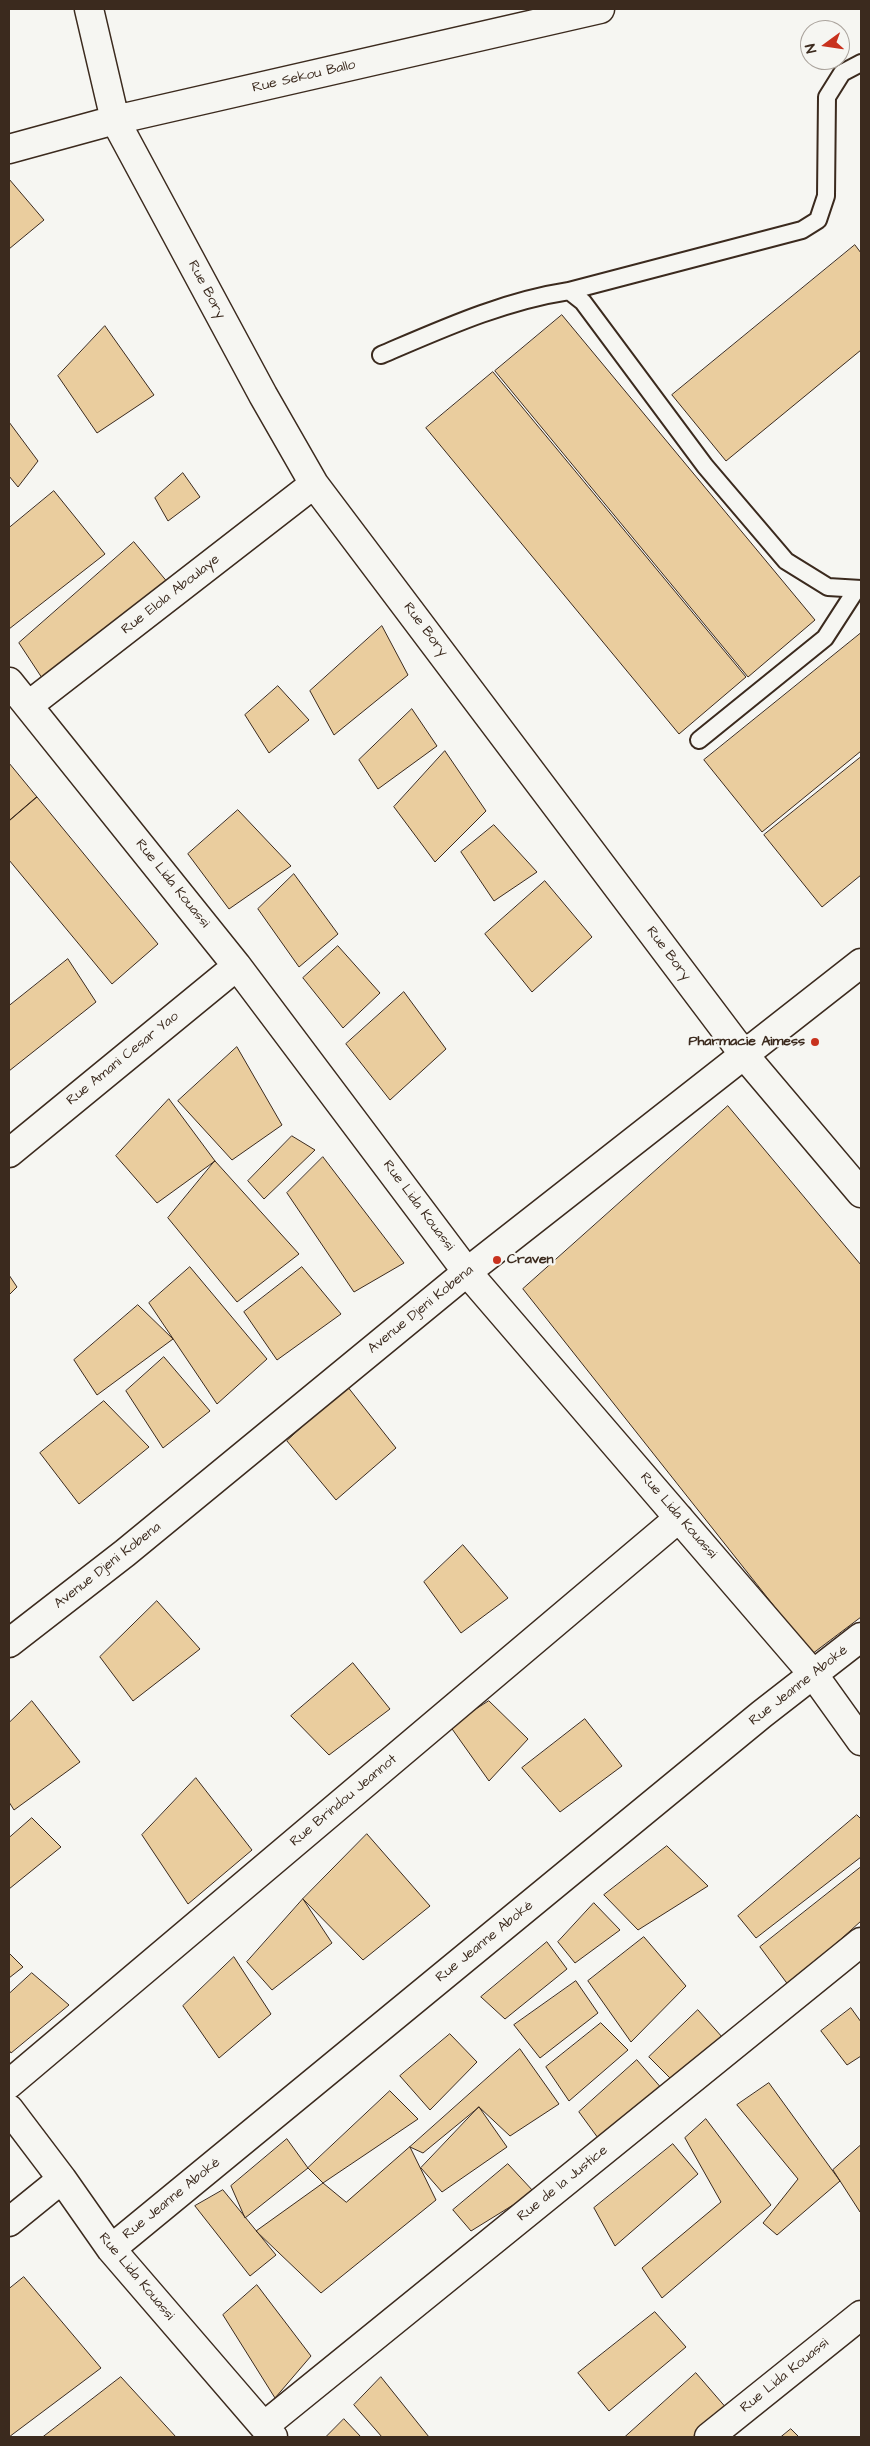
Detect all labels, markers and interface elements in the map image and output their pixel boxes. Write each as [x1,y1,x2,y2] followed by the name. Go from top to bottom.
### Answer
[800,20,850,70] north arrow
[801,42,822,55] text: N
[251,57,357,97] street label: Rue Sekou Ballo
[184,258,228,322] street label: Rue Bory
[119,551,223,639] street label: Rue Elola Aboulaye
[399,600,451,660] street label: Rue Bory
[131,836,213,932] street label: Rue Lida Kouassi
[642,924,694,984] street label: Rue Bory
[64,1009,182,1109] street label: Rue Amani Cesar Yao
[689,1034,805,1050] place label: Pharmacie Aimess
[809,1036,821,1048] marker: Pharmacie Aimess
[379,1158,457,1254] street label: Rue Lida Kouassi
[507,1252,554,1268] place label: Craven
[491,1254,503,1266] marker: Craven
[365,1262,477,1358] street label: Avenue Djeni Kobena
[636,1469,720,1563] street label: Rue Lida Kouassi
[51,1519,165,1613] street label: Avenue Djeni Kobena
[746,1642,852,1730] street label: Rue Jeanne Aboké
[287,1751,401,1851] street label: Rue Brindou Jeannot
[433,1898,537,1986] street label: Rue Jeanne Aboké
[514,2142,612,2226] street label: Rue de la Justice
[120,2155,224,2243] street label: Rue Jeanne Aboké
[95,2230,177,2324] street label: Rue Lida Kouassi
[737,2335,833,2417] street label: Rue Lida Kouassi

